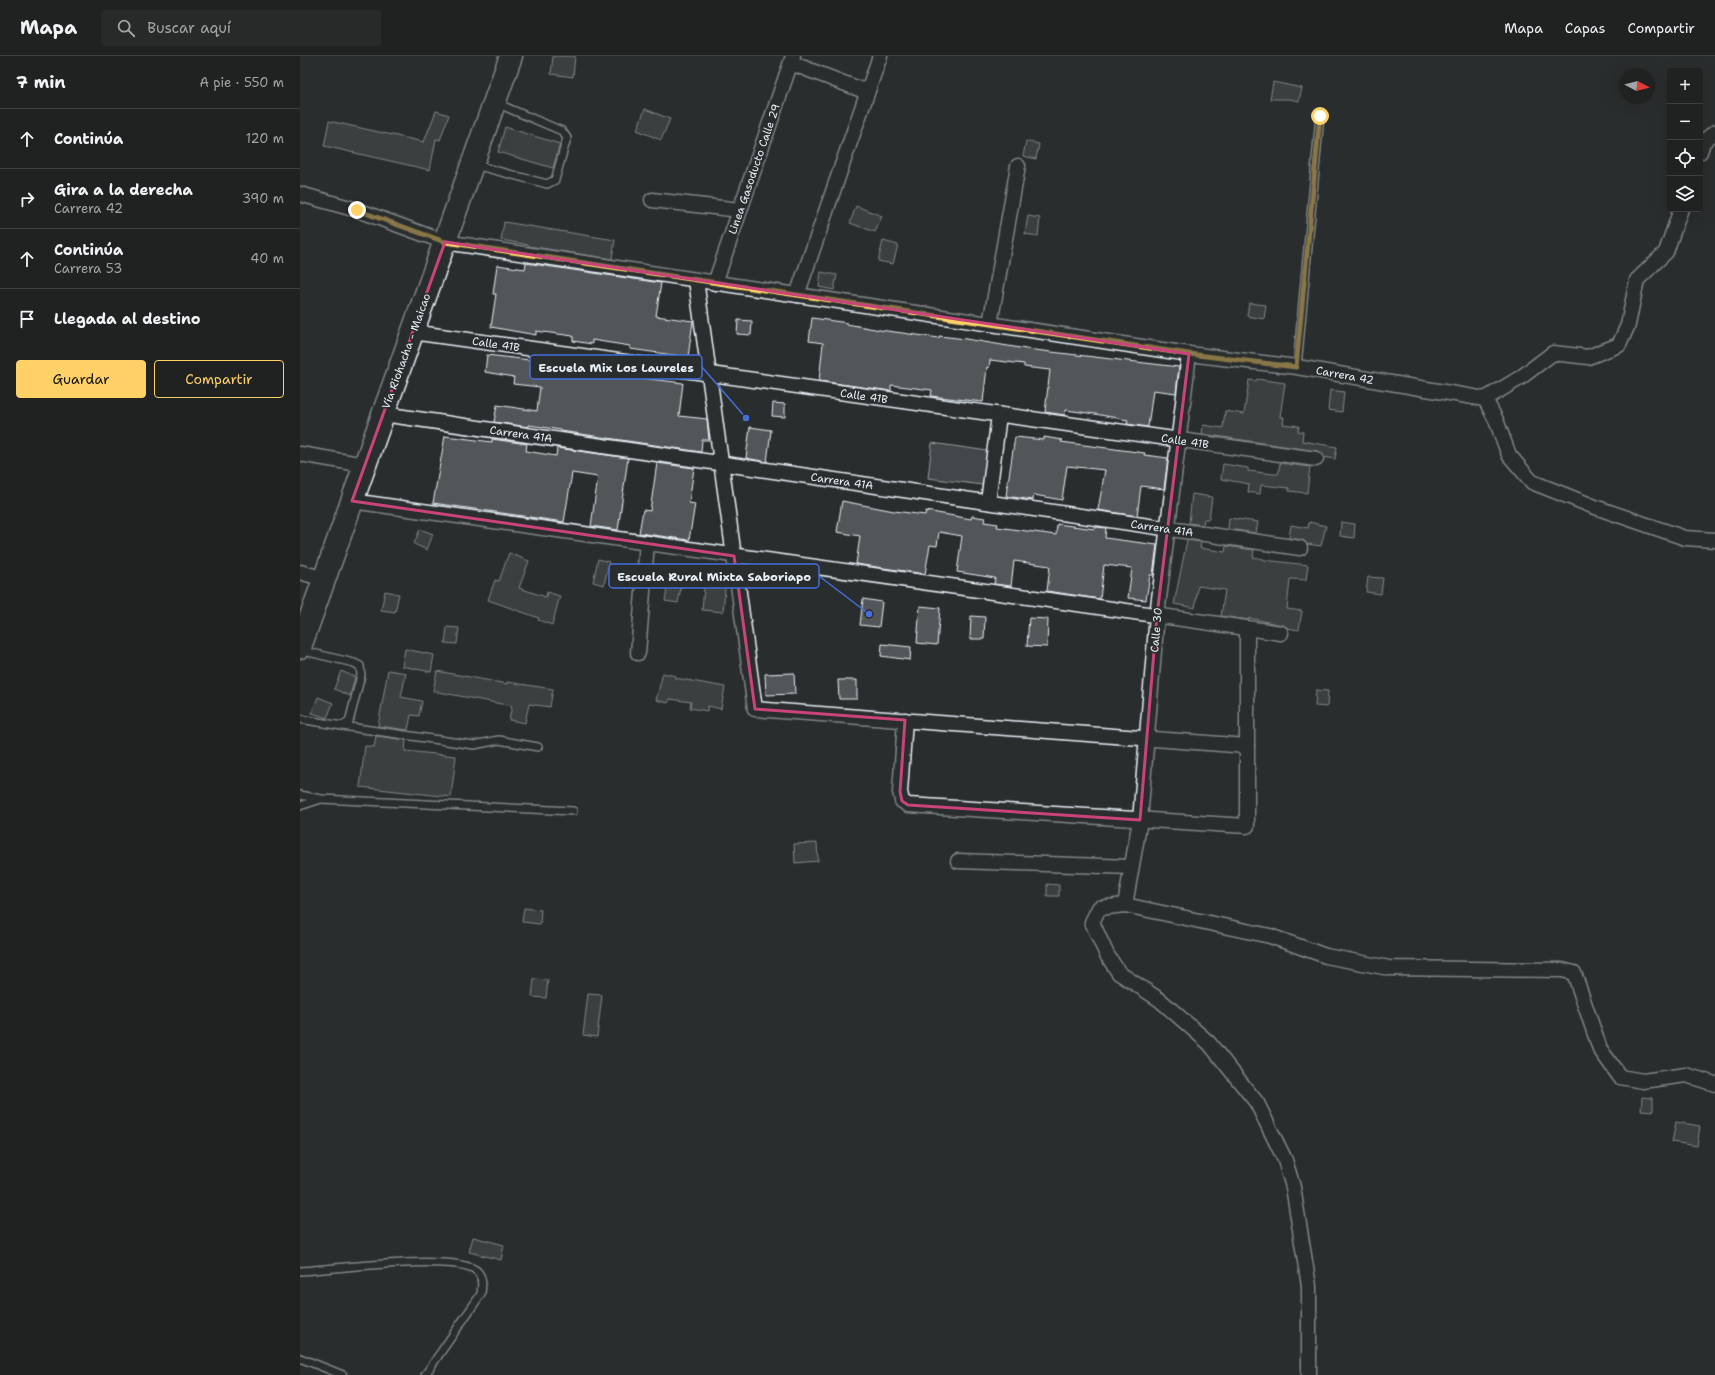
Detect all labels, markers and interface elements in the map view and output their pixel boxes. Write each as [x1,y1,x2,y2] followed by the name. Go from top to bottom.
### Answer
[101,10,381,46] search box
[20,15,77,40] text: Mapa
[115,17,137,39] icon: search
[147,18,231,38] text: Buscar aquí
[1504,19,1543,37] text: Mapa
[1565,19,1606,37] text: Capas
[1628,19,1695,37] text: Compartir
[1619,68,1655,104] north arrow
[1667,68,1703,212] map controls
[1667,68,1703,104] button: +
[16,71,66,93] text: 7 min
[199,74,284,91] text: A pie · 550 m
[725,102,784,236] street label: Linea Gasoducto Calle 29
[1667,104,1703,140] button: −
[1311,107,1329,125] route start
[16,128,38,150] icon: ahead
[54,129,123,149] text: Continúa
[246,130,284,147] text: 120 m
[1667,140,1703,176] button: locate
[1667,176,1703,212] button: layers
[54,180,193,200] text: Gira a la derecha
[16,188,38,210] icon: right
[242,190,284,207] text: 390 m
[54,200,123,217] text: Carrera 42
[348,201,366,219] route end
[54,240,123,260] text: Continúa
[16,248,38,270] icon: ahead
[250,250,284,267] text: 40 m
[54,260,122,277] text: Carrera 53
[379,291,435,411] street label: Vía Riohacha - Maicao
[16,308,38,330] icon: arrive
[54,309,201,329] text: Llegada al destino
[471,334,521,355] street label: Calle 41B
[530,355,702,379] callout: Escuela Mix Los Laureles
[16,360,146,398] button: Guardar
[154,360,284,398] button: Compartir
[538,360,694,376] text: Escuela Mix Los Laureles
[1315,363,1375,388] street label: Carrera 42
[839,386,889,407] street label: Calle 41B
[489,423,553,446] street label: Carrera 41A
[1160,431,1210,452] street label: Calle 41B
[810,470,874,493] street label: Carrera 41A
[1130,517,1194,540] street label: Carrera 41A
[609,564,819,588] callout: Escuela Rural Mixta Saboriapo
[617,569,811,585] text: Escuela Rural Mixta Saboriapo
[1147,607,1166,653] street label: Calle 30

